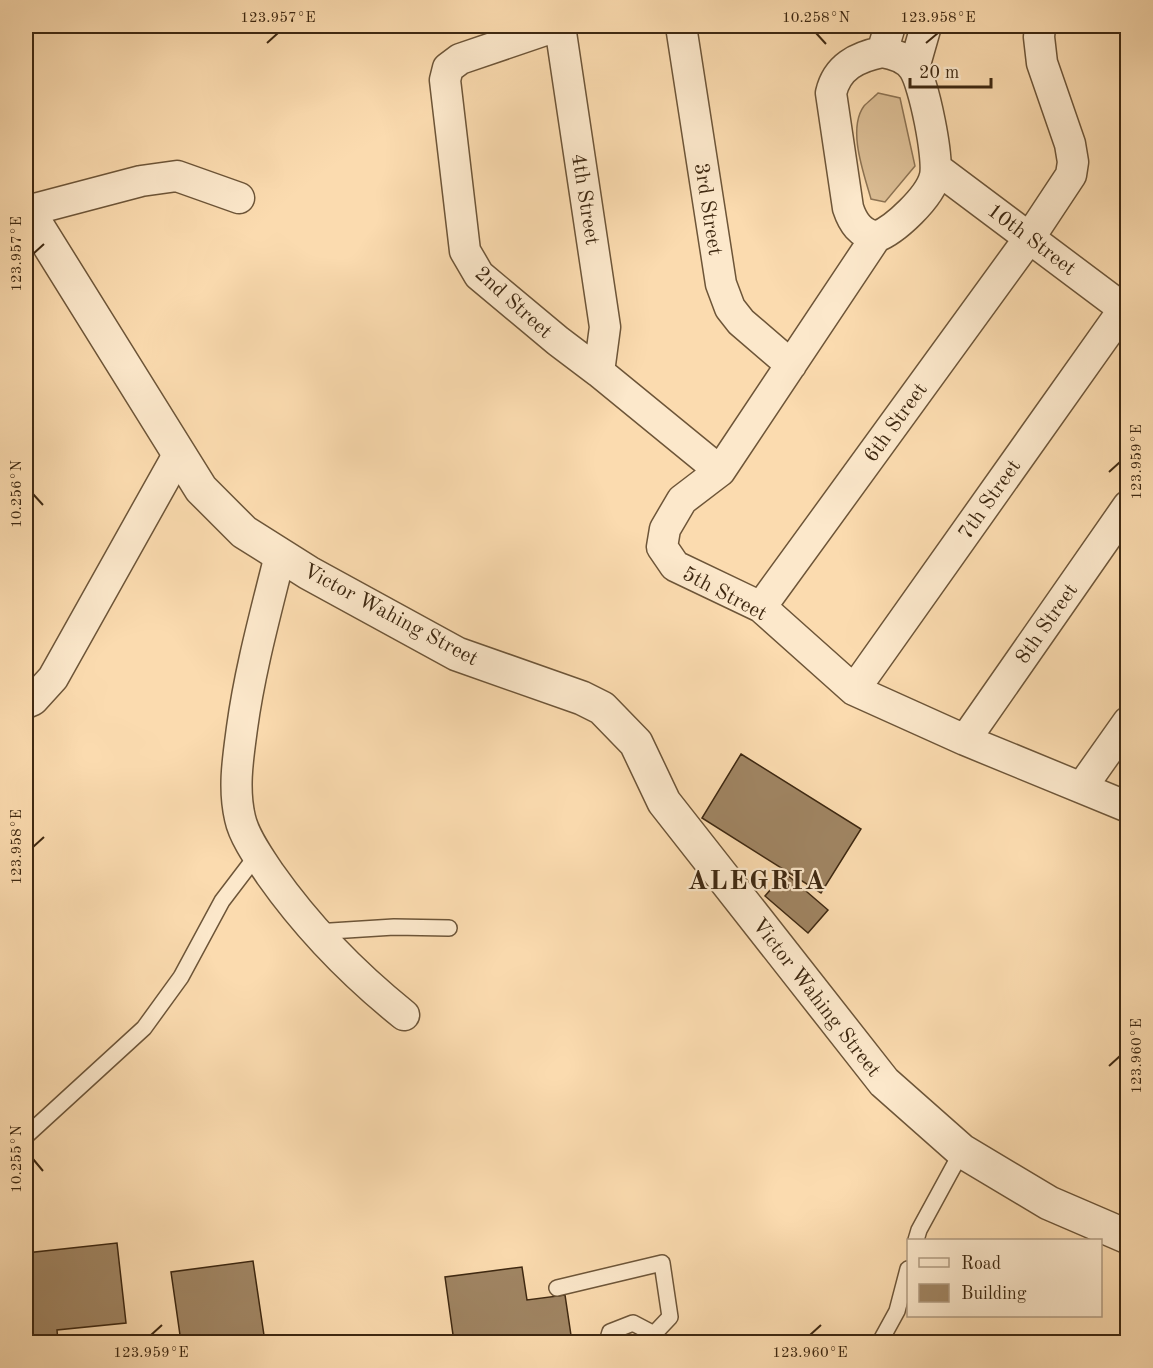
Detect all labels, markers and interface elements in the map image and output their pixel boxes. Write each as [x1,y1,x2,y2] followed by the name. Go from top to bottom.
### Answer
[240,11,316,26] text: 123.957°E
[782,11,850,26] text: 10.258°N
[900,11,976,26] text: 123.958°E
[910,51,991,89] scale bar
[919,64,959,82] text: 20 m
[567,152,602,247] street label: 4th Street
[690,162,725,257] street label: 3rd Street
[983,200,1079,280] street label: 10th Street
[10,216,25,292] text: 123.957°E
[470,263,556,343] street label: 2nd Street
[861,379,932,466] street label: 6th Street
[1130,424,1145,500] text: 123.959°E
[955,456,1025,544] street label: 7th Street
[10,460,25,528] text: 10.256°N
[299,560,481,670] street label: Victor Wahing Street
[679,563,770,625] street label: 5th Street
[1012,580,1082,668] street label: 8th Street
[10,809,25,885] text: 123.958°E
[688,868,826,895] district label: ALEGRIA
[748,915,884,1081] street label: Victor Wahing Street
[1130,1018,1145,1094] text: 123.960°E
[10,1125,25,1193] text: 10.255°N
[907,1239,1102,1317] legend
[961,1255,1001,1273] text: Road
[961,1285,1027,1303] text: Building
[113,1346,189,1361] text: 123.959°E
[772,1346,848,1361] text: 123.960°E

